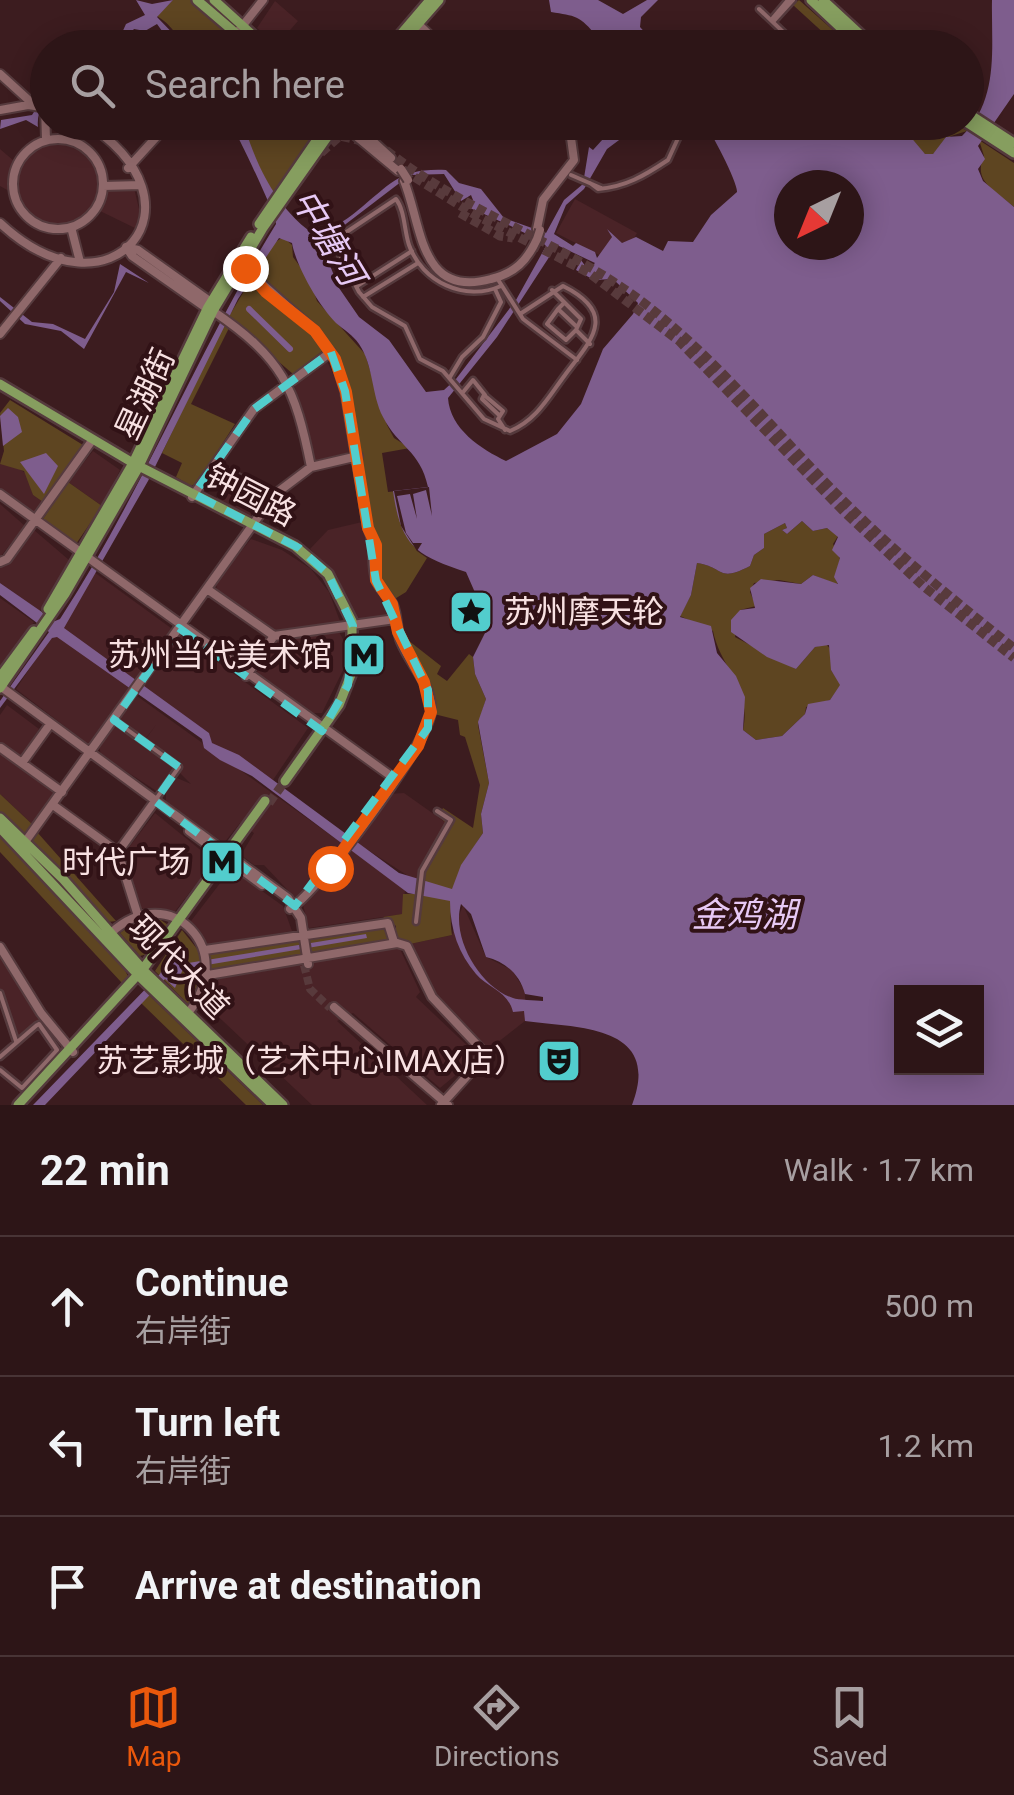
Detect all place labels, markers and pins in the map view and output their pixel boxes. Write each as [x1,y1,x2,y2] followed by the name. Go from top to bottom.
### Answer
[448,589,494,635] place icon: 苏州摩天轮
[504,593,664,631] place label: 苏州摩天轮
[341,632,387,678] metro station icon: 苏州当代美术馆
[108,636,332,674] place label: 苏州当代美术馆
[199,839,245,885] metro station icon: 时代广场
[62,843,190,881] place label: 时代广场
[536,1038,582,1084] theatre icon: 苏艺影城（艺术中心IMAX店）
[96,1042,526,1080] place label: 苏艺影城（艺术中心IMAX店）

